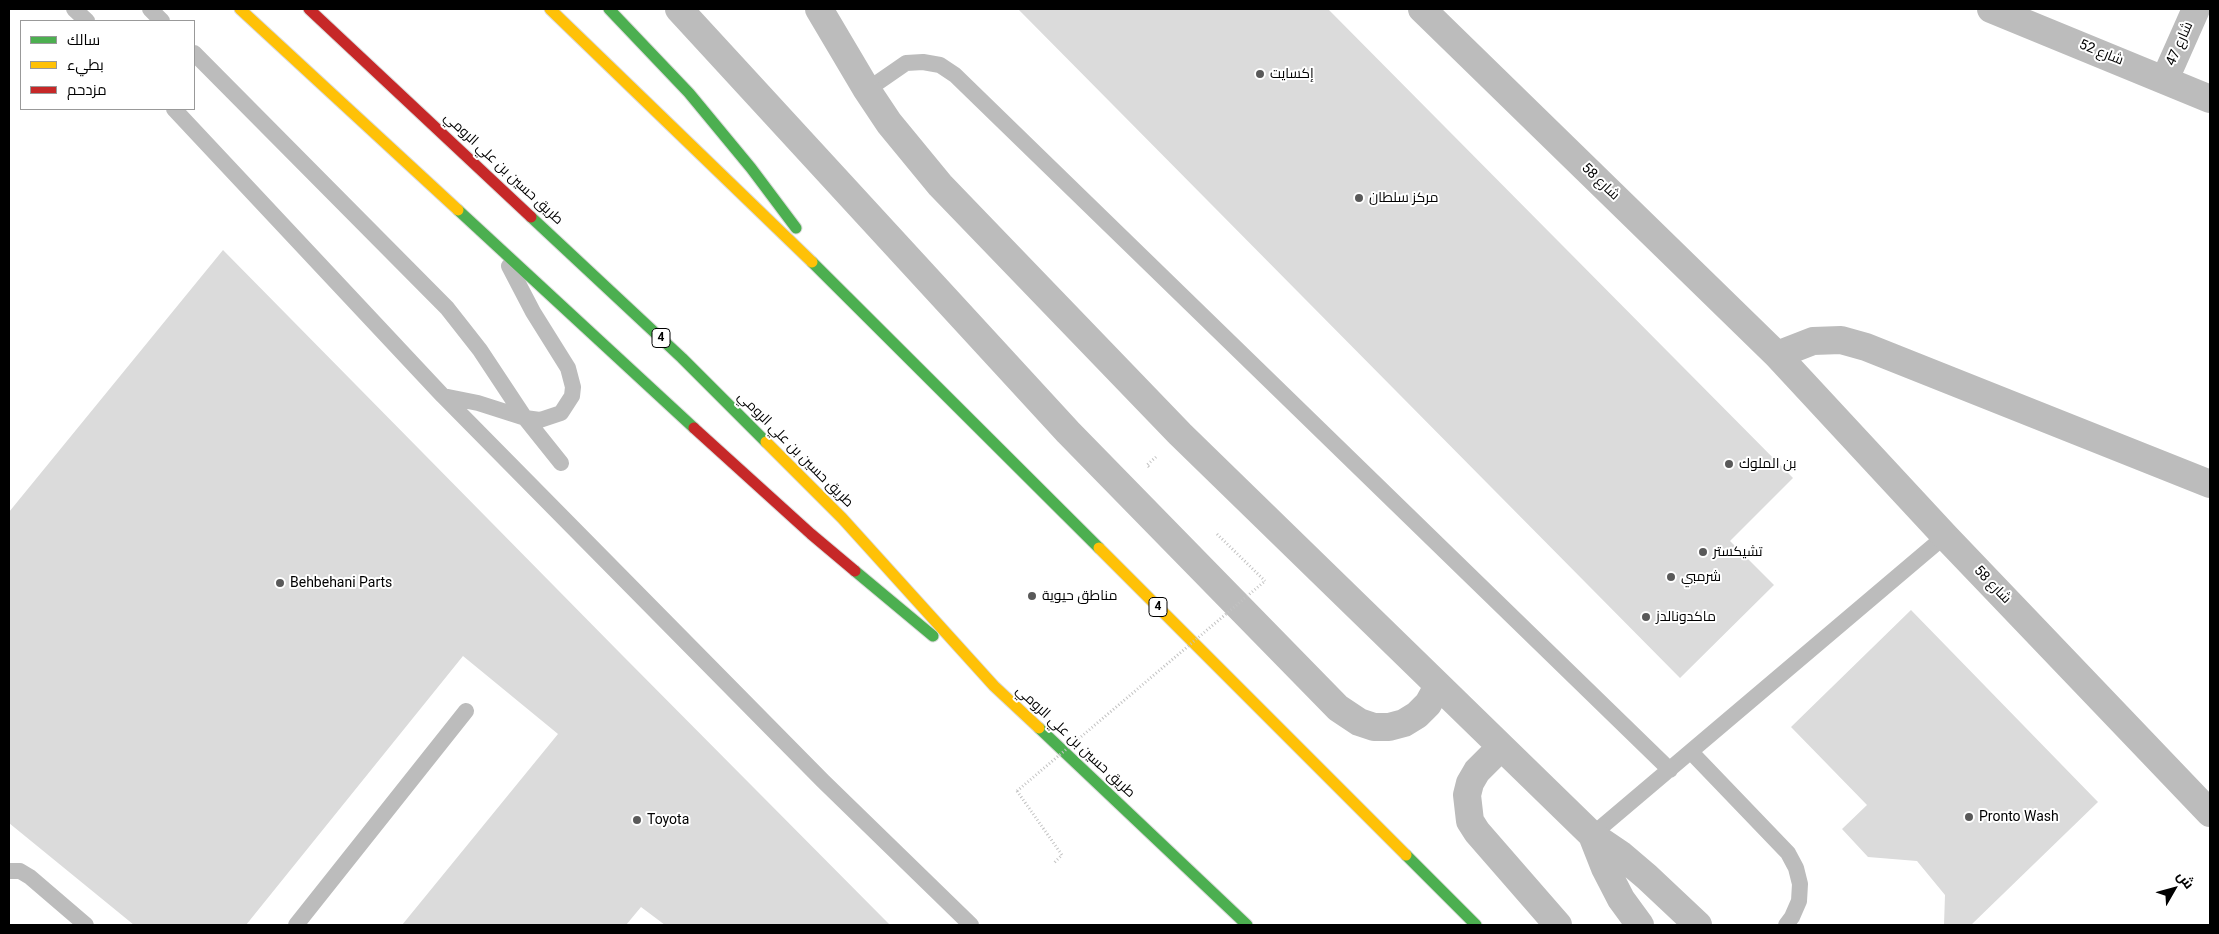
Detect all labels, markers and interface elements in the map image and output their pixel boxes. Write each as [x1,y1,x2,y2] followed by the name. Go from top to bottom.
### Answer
[2163,19,2197,69] street label: شارع 47
[20,20,195,110] legend
[67,31,100,49] text: سالك
[2076,37,2126,69] street label: شارع 52
[67,56,104,74] text: بطيء
[1270,66,1314,82] place label: إكسايت
[1254,68,1266,80] marker: إكسايت
[67,81,107,99] text: مزدحم
[440,109,566,229] street label: طريق حسين بن علي الرومي
[1578,160,1622,204] street label: شارع 58
[1369,190,1438,206] place label: مركز سلطان
[1353,192,1365,204] marker: مركز سلطان
[652,328,670,348] road number: 4
[734,389,856,511] street label: طريق حسين بن علي الرومي
[1739,456,1796,472] place label: بن الملوك
[1723,458,1735,470] marker: بن الملوك
[1713,544,1762,560] place label: تشيكستر
[1697,546,1709,558] marker: تشيكستر
[1970,563,2014,607] street label: شارع 58
[1681,569,1721,585] place label: شرمبي
[1665,571,1677,583] marker: شرمبي
[290,575,392,591] place label: Behbehani Parts
[274,577,286,589] marker: Behbehani Parts
[1042,588,1117,604] place label: مناطق حيوية
[1026,590,1038,602] marker: مناطق حيوية
[1149,598,1167,616] road number: 4
[1656,609,1716,625] place label: ماكدونالدز
[1640,611,1652,623] marker: ماكدونالدز
[1012,682,1138,802] street label: طريق حسين بن علي الرومي
[1979,809,2059,825] place label: Pronto Wash
[1963,811,1975,823] marker: Pronto Wash
[647,812,689,828] place label: Toyota
[631,814,643,826] marker: Toyota
[2149,864,2199,914] north arrow
[2174,868,2198,892] text: ش

